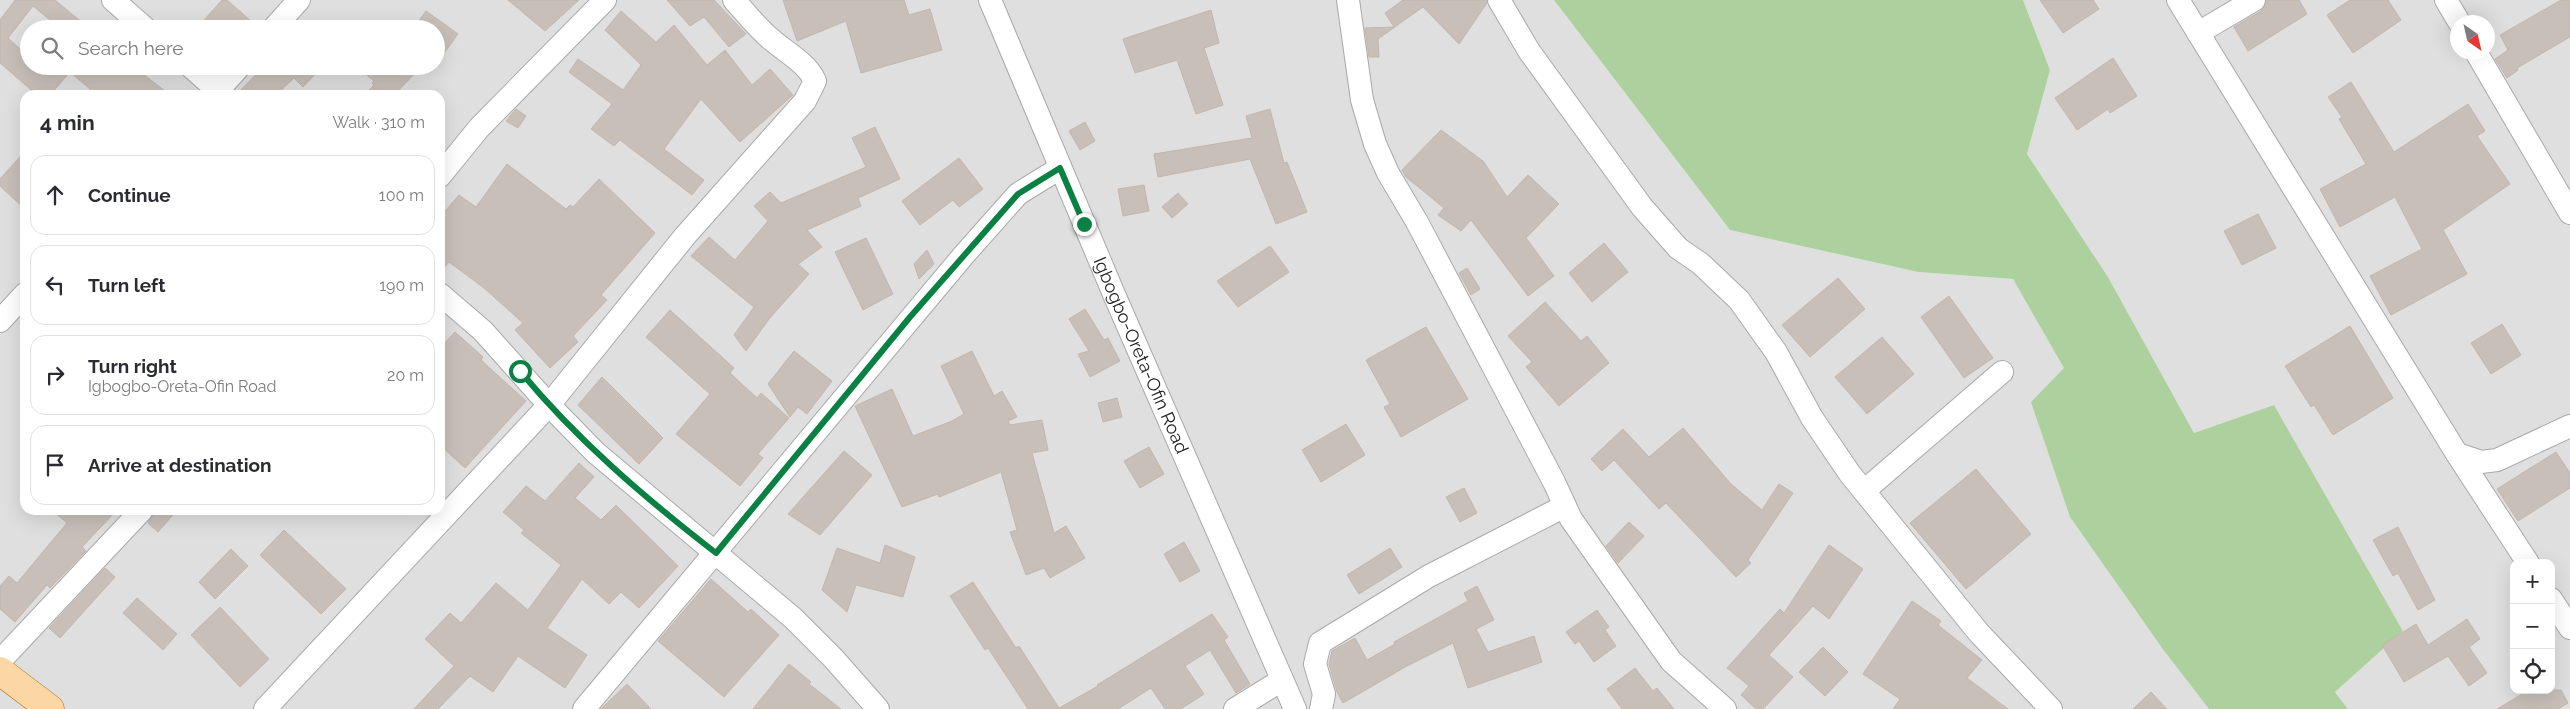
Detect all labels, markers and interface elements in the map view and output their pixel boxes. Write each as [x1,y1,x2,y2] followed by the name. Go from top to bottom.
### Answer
[2450,15,2495,60] north arrow
[20,20,445,75] search box
[38,34,66,62] icon: search
[78,37,184,59] text: Search here
[40,110,95,135] text: 4 min
[332,113,425,132] text: Walk · 310 m
[41,181,69,209] icon: ahead
[88,184,171,206] text: Continue
[379,186,424,205] text: 100 m
[1073,213,1096,236] route end
[1089,254,1193,457] street label: Igbogbo-Oreta-Ofin Road
[41,271,69,299] icon: left
[88,274,165,296] text: Turn left
[379,276,424,295] text: 190 m
[88,355,177,377] text: Turn right
[509,360,532,383] route start
[41,361,69,389] icon: right
[387,366,424,385] text: 20 m
[88,377,277,396] text: Igbogbo-Oreta-Ofin Road
[41,451,69,479] icon: arrive
[88,454,272,476] text: Arrive at destination
[2510,559,2555,694] map controls
[2510,559,2555,604] button: +
[2510,604,2555,649] button: −
[2510,649,2555,694] button: locate

